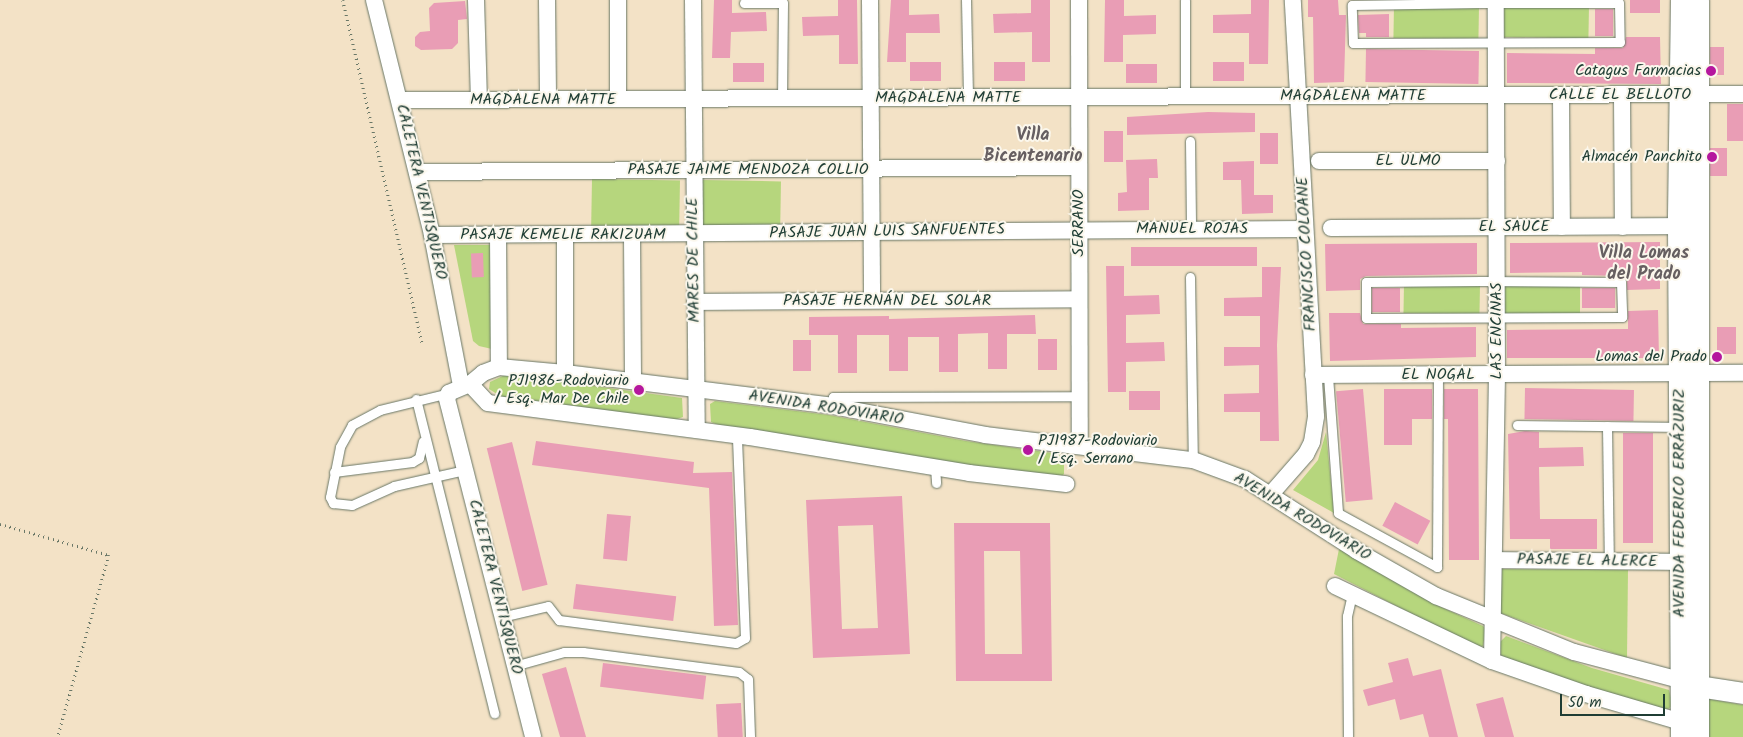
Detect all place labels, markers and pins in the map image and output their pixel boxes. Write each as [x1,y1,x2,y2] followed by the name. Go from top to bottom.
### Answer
[1575,61,1701,81] place label: Catagus Farmacias
[1705,65,1717,77] marker: Catagus Farmacias
[1581,147,1702,167] place label: Almacén Panchito
[1706,151,1718,163] marker: Almacén Panchito
[1595,347,1707,367] place label: Lomas del Prado
[1711,351,1723,363] marker: Lomas del Prado
[494,371,629,409] place label: PJ1986-Rodoviario / Esq. Mar De Chile
[633,384,645,396] marker: PJ1986-Rodoviario / Esq. Mar De Chile
[1038,431,1158,469] place label: PJ1987-Rodoviario / Esq. Serrano
[1022,444,1034,456] marker: PJ1987-Rodoviario / Esq. Serrano

